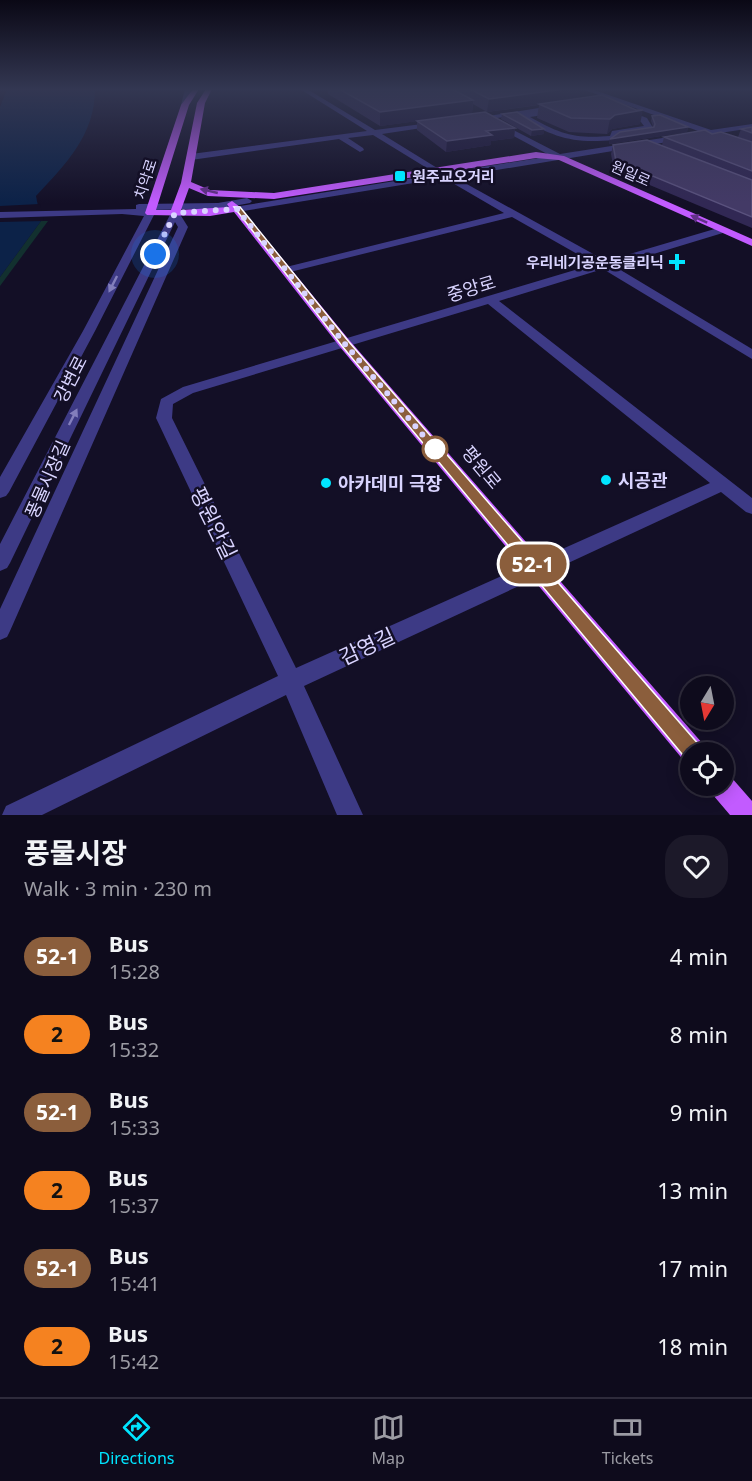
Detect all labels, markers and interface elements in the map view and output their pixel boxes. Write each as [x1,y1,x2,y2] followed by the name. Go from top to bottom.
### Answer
[608,155,654,191] street label: 원일로
[129,156,161,202] street label: 치악로
[412,166,495,186] place label: 원주교오거리
[393,169,407,183] marker: 원주교오거리
[200,186,218,196] one-way arrow
[690,215,707,224] one-way arrow
[140,239,170,269] your location
[526,252,664,272] place label: 우리네기공운동클리닉
[668,253,686,271] marker: 우리네기공운동클리닉
[444,269,498,307] street label: 중앙로
[108,275,118,292] one-way arrow
[48,351,92,407] street label: 강변로
[68,408,78,425] one-way arrow
[19,436,75,522] street label: 풍물시장길
[422,436,448,462] unlabelled marker
[457,440,507,494] street label: 평원로
[618,468,668,492] place label: 시공관
[338,471,442,495] place label: 아카데미 극장
[599,473,613,487] marker: 시공관
[319,476,333,490] marker: 아카데미 극장
[184,482,244,564] street label: 평원안길
[491,544,575,584] line badge: 52-1
[512,550,554,578] text: 52-1
[335,621,399,671] street label: 감영길
[680,676,734,730] north arrow
[680,676,734,796] map controls
[680,742,734,796] button: locate
[24,833,127,871] text: 풍물시장
[665,835,728,898] button: heart
[24,875,212,902] text: Walk · 3 min · 230 m
[109,928,149,958] text: Bus
[670,941,728,971] text: 4 min
[36,942,79,970] text: 52-1
[109,958,160,985] text: 15:28
[108,1006,148,1036] text: Bus
[670,1019,728,1049] text: 8 min
[51,1020,63,1048] text: 2
[108,1036,159,1063] text: 15:32
[109,1084,149,1114] text: Bus
[670,1097,728,1127] text: 9 min
[36,1098,79,1126] text: 52-1
[109,1114,160,1141] text: 15:33
[108,1162,148,1192] text: Bus
[657,1175,728,1205] text: 13 min
[51,1176,63,1204] text: 2
[108,1192,159,1219] text: 15:37
[109,1240,149,1270] text: Bus
[657,1253,728,1283] text: 17 min
[36,1254,79,1282] text: 52-1
[109,1270,160,1297] text: 15:41
[108,1318,148,1348] text: Bus
[657,1331,728,1361] text: 18 min
[51,1332,63,1360] text: 2
[108,1348,159,1375] text: 15:42
[99,1411,174,1469] tab: Directions
[371,1411,405,1469] tab: Map
[602,1411,653,1469] tab: Tickets

